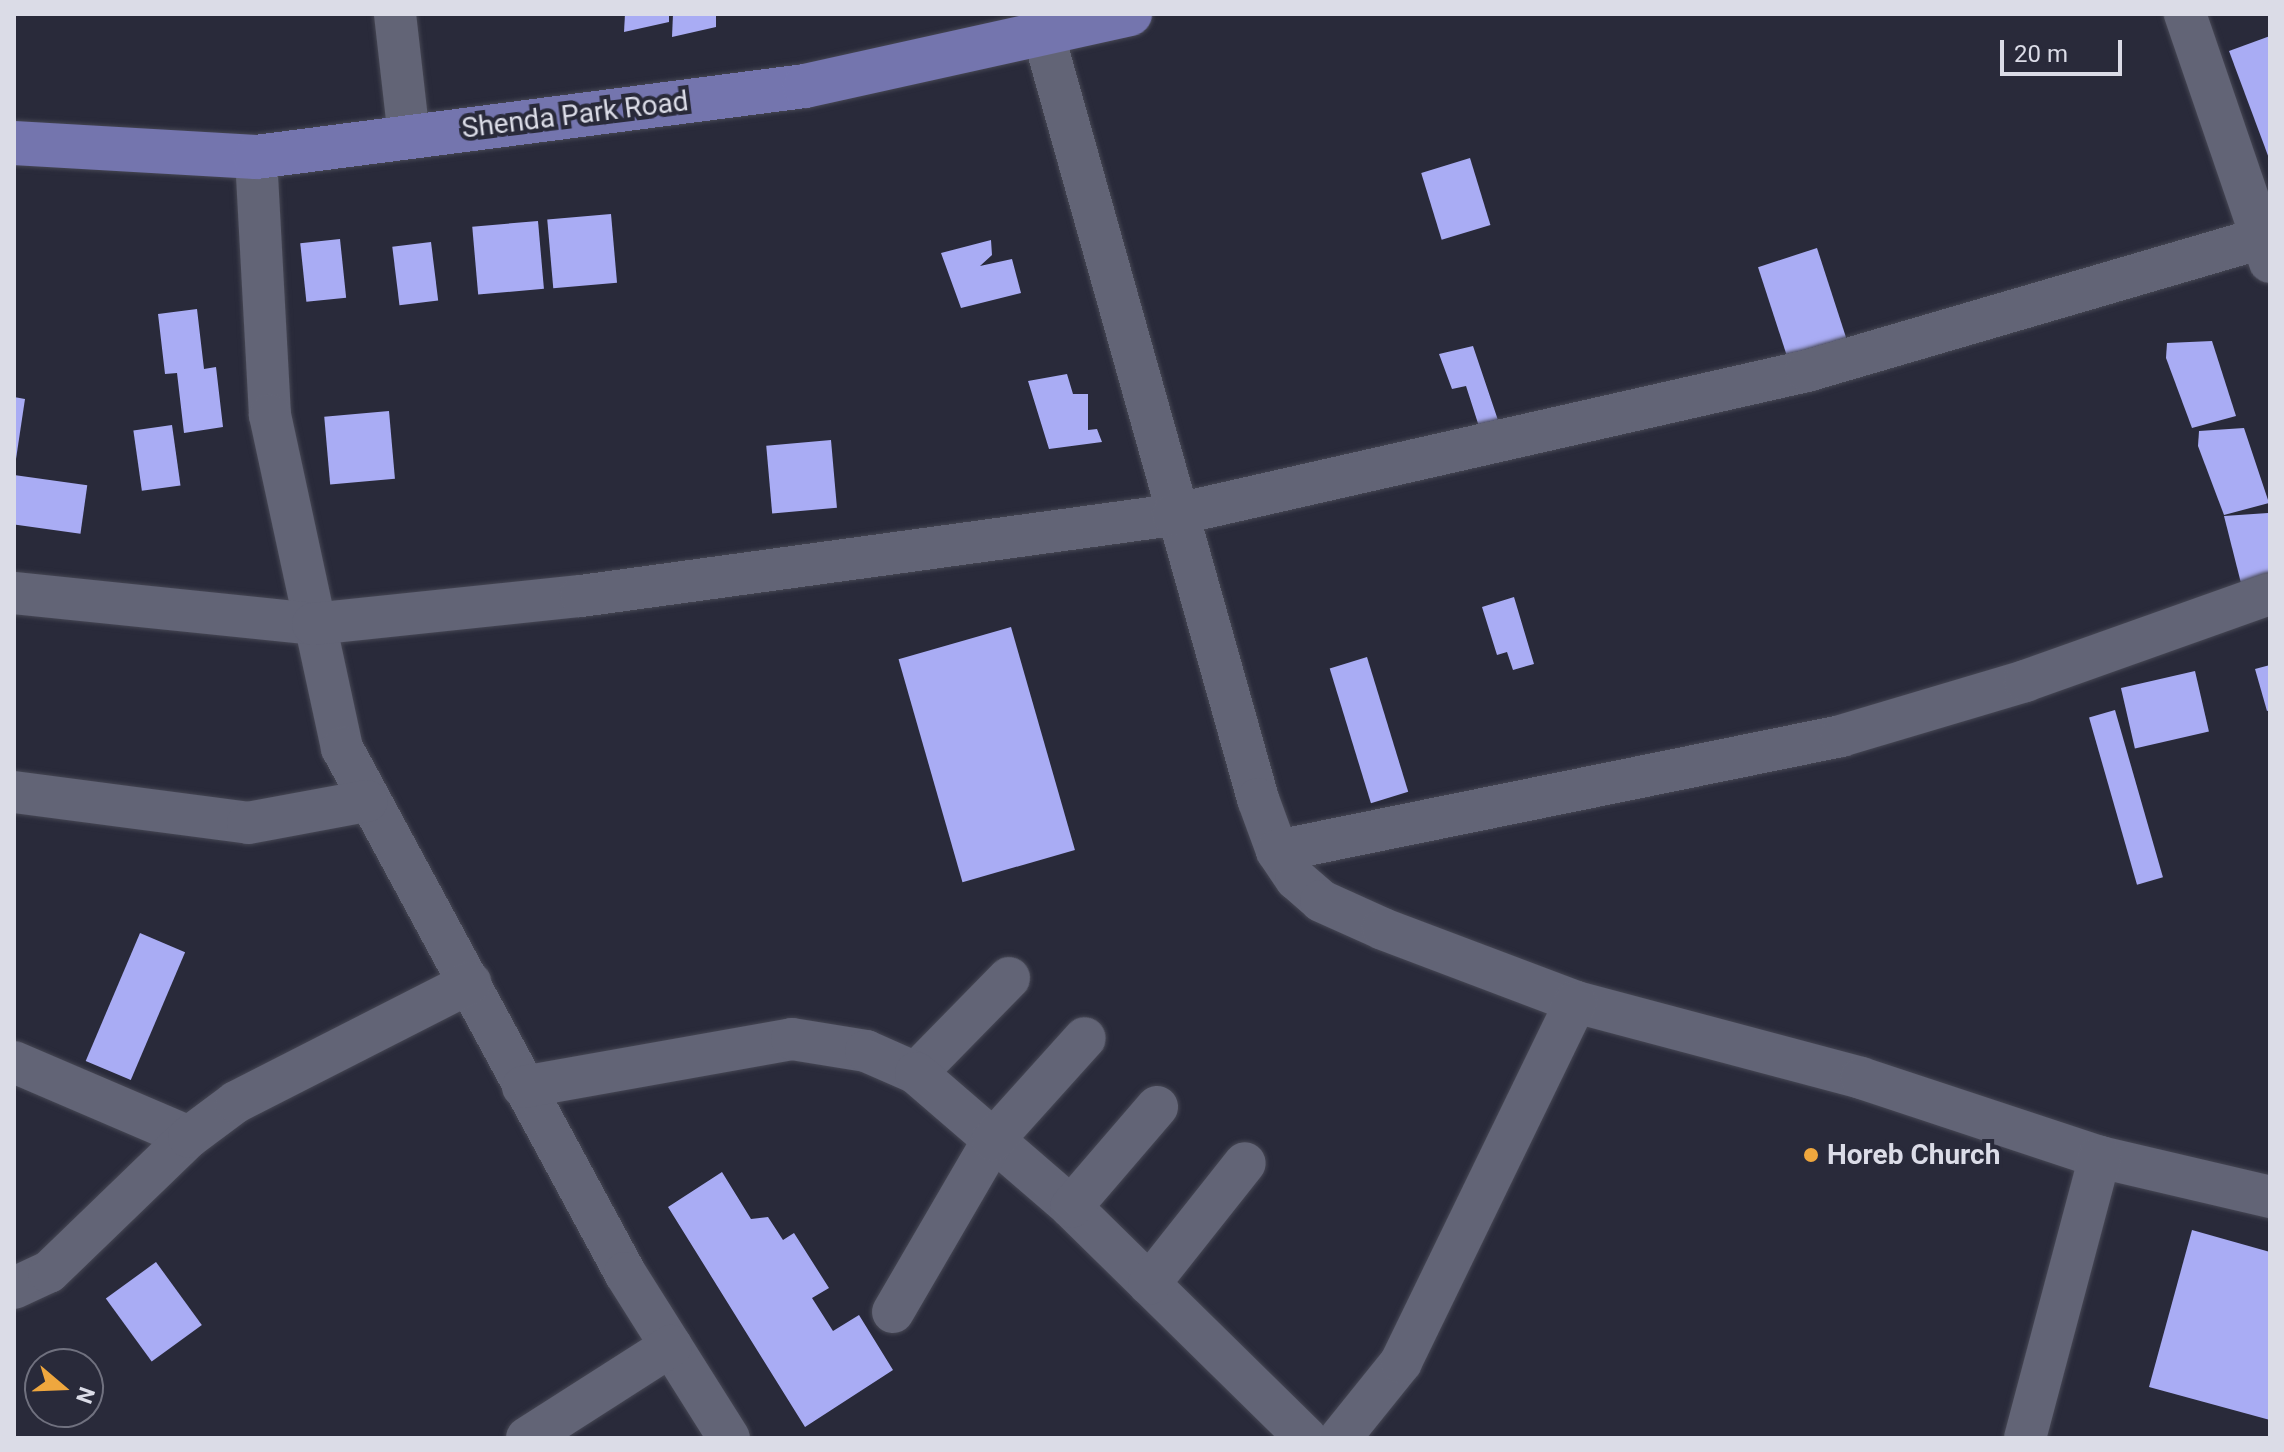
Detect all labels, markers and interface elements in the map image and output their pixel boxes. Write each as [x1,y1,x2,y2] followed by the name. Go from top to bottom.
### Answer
[2004,24,2126,74] scale bar
[2014,40,2068,68] text: 20 m
[460,84,690,146] street label: Shenda Park Road
[1827,1138,2000,1172] place label: Horeb Church
[1802,1146,1820,1164] marker: Horeb Church
[24,1348,104,1428] north arrow
[71,1384,100,1407] text: N

